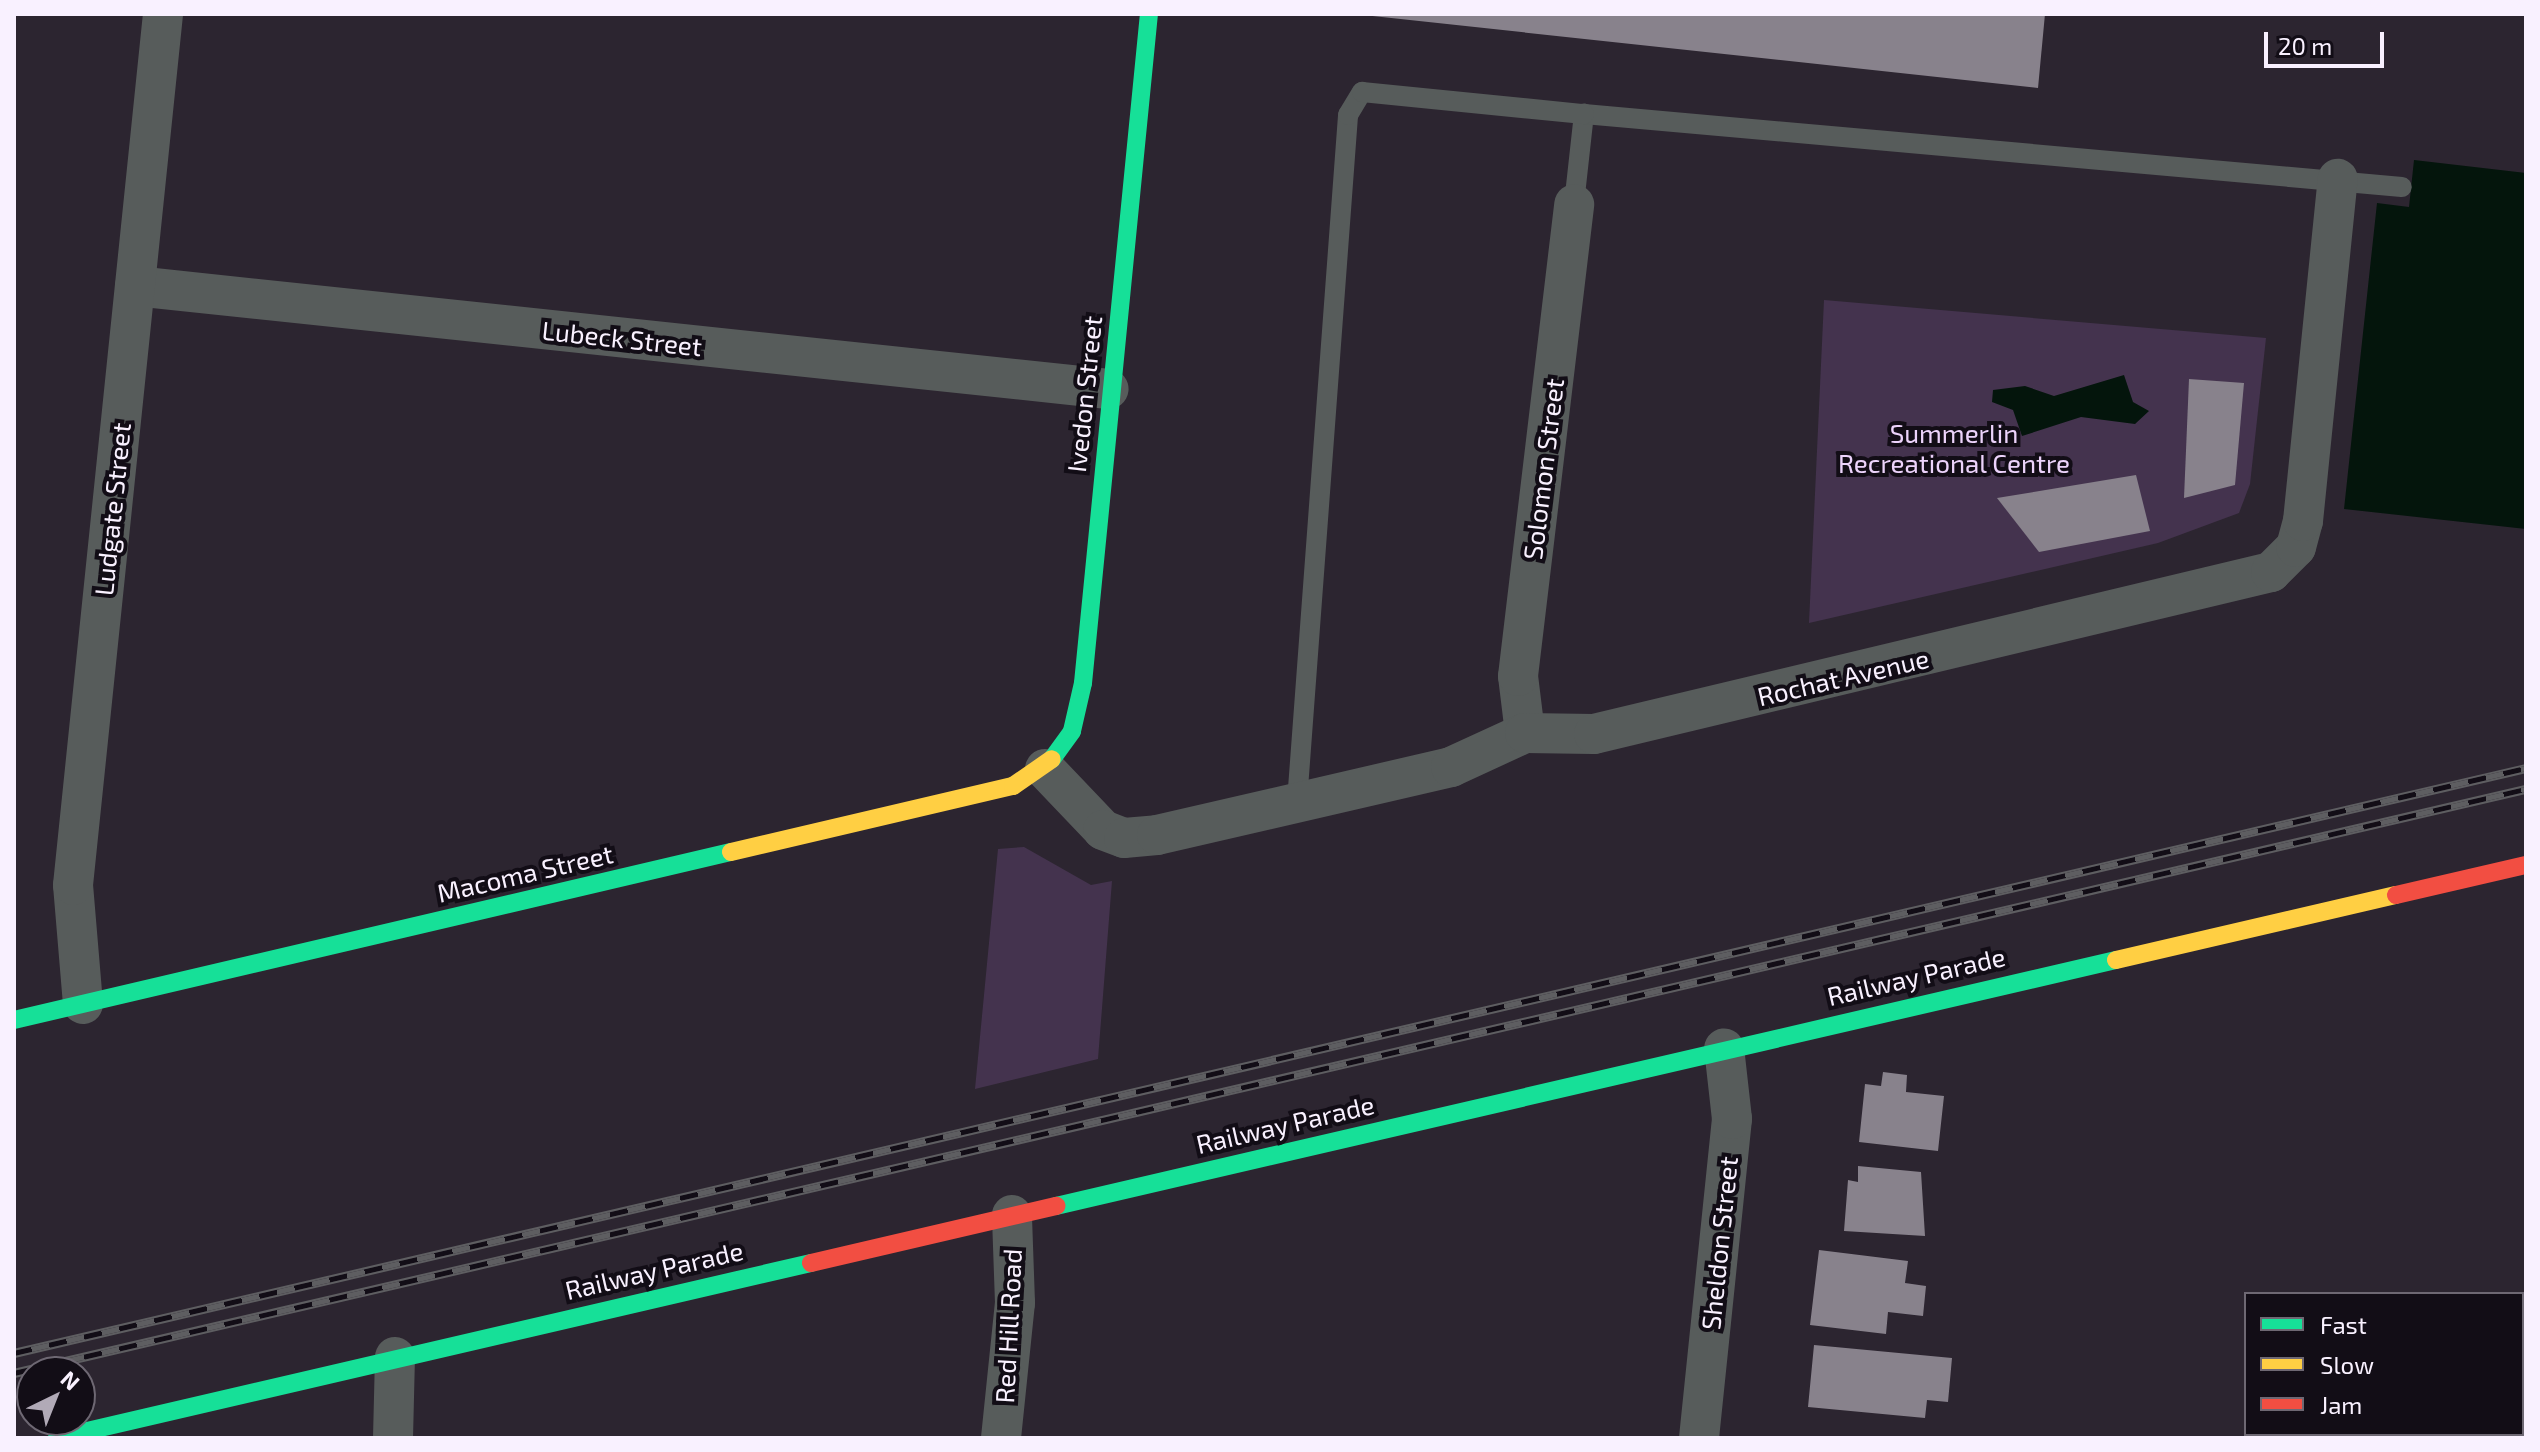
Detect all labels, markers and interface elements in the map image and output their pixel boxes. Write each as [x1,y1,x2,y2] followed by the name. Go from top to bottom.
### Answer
[2268,16,2388,66] scale bar
[2278,31,2332,60] text: 20 m
[540,314,704,362] street label: Lubeck Street
[1060,314,1108,474] street label: Ivedon Street
[1516,377,1570,561] street label: Solomon Street
[1838,417,2070,478] park label: Summerlin Recreational Centre
[87,421,137,597] street label: Ludgate Street
[1754,642,1932,712] street label: Rochat Avenue
[434,838,616,908] street label: Macoma Street
[1824,940,2008,1012] street label: Railway Parade
[1193,1088,1377,1160] street label: Railway Parade
[1694,1155,1744,1331] street label: Sheldon Street
[562,1234,746,1306] street label: Railway Parade
[988,1248,1028,1404] street label: Red Hill Road
[2244,1292,2524,1436] legend
[2320,1310,2367,1339] text: Fast
[2320,1350,2374,1379] text: Slow
[16,1356,96,1436] north arrow
[56,1365,86,1395] text: N
[2320,1390,2362,1419] text: Jam

